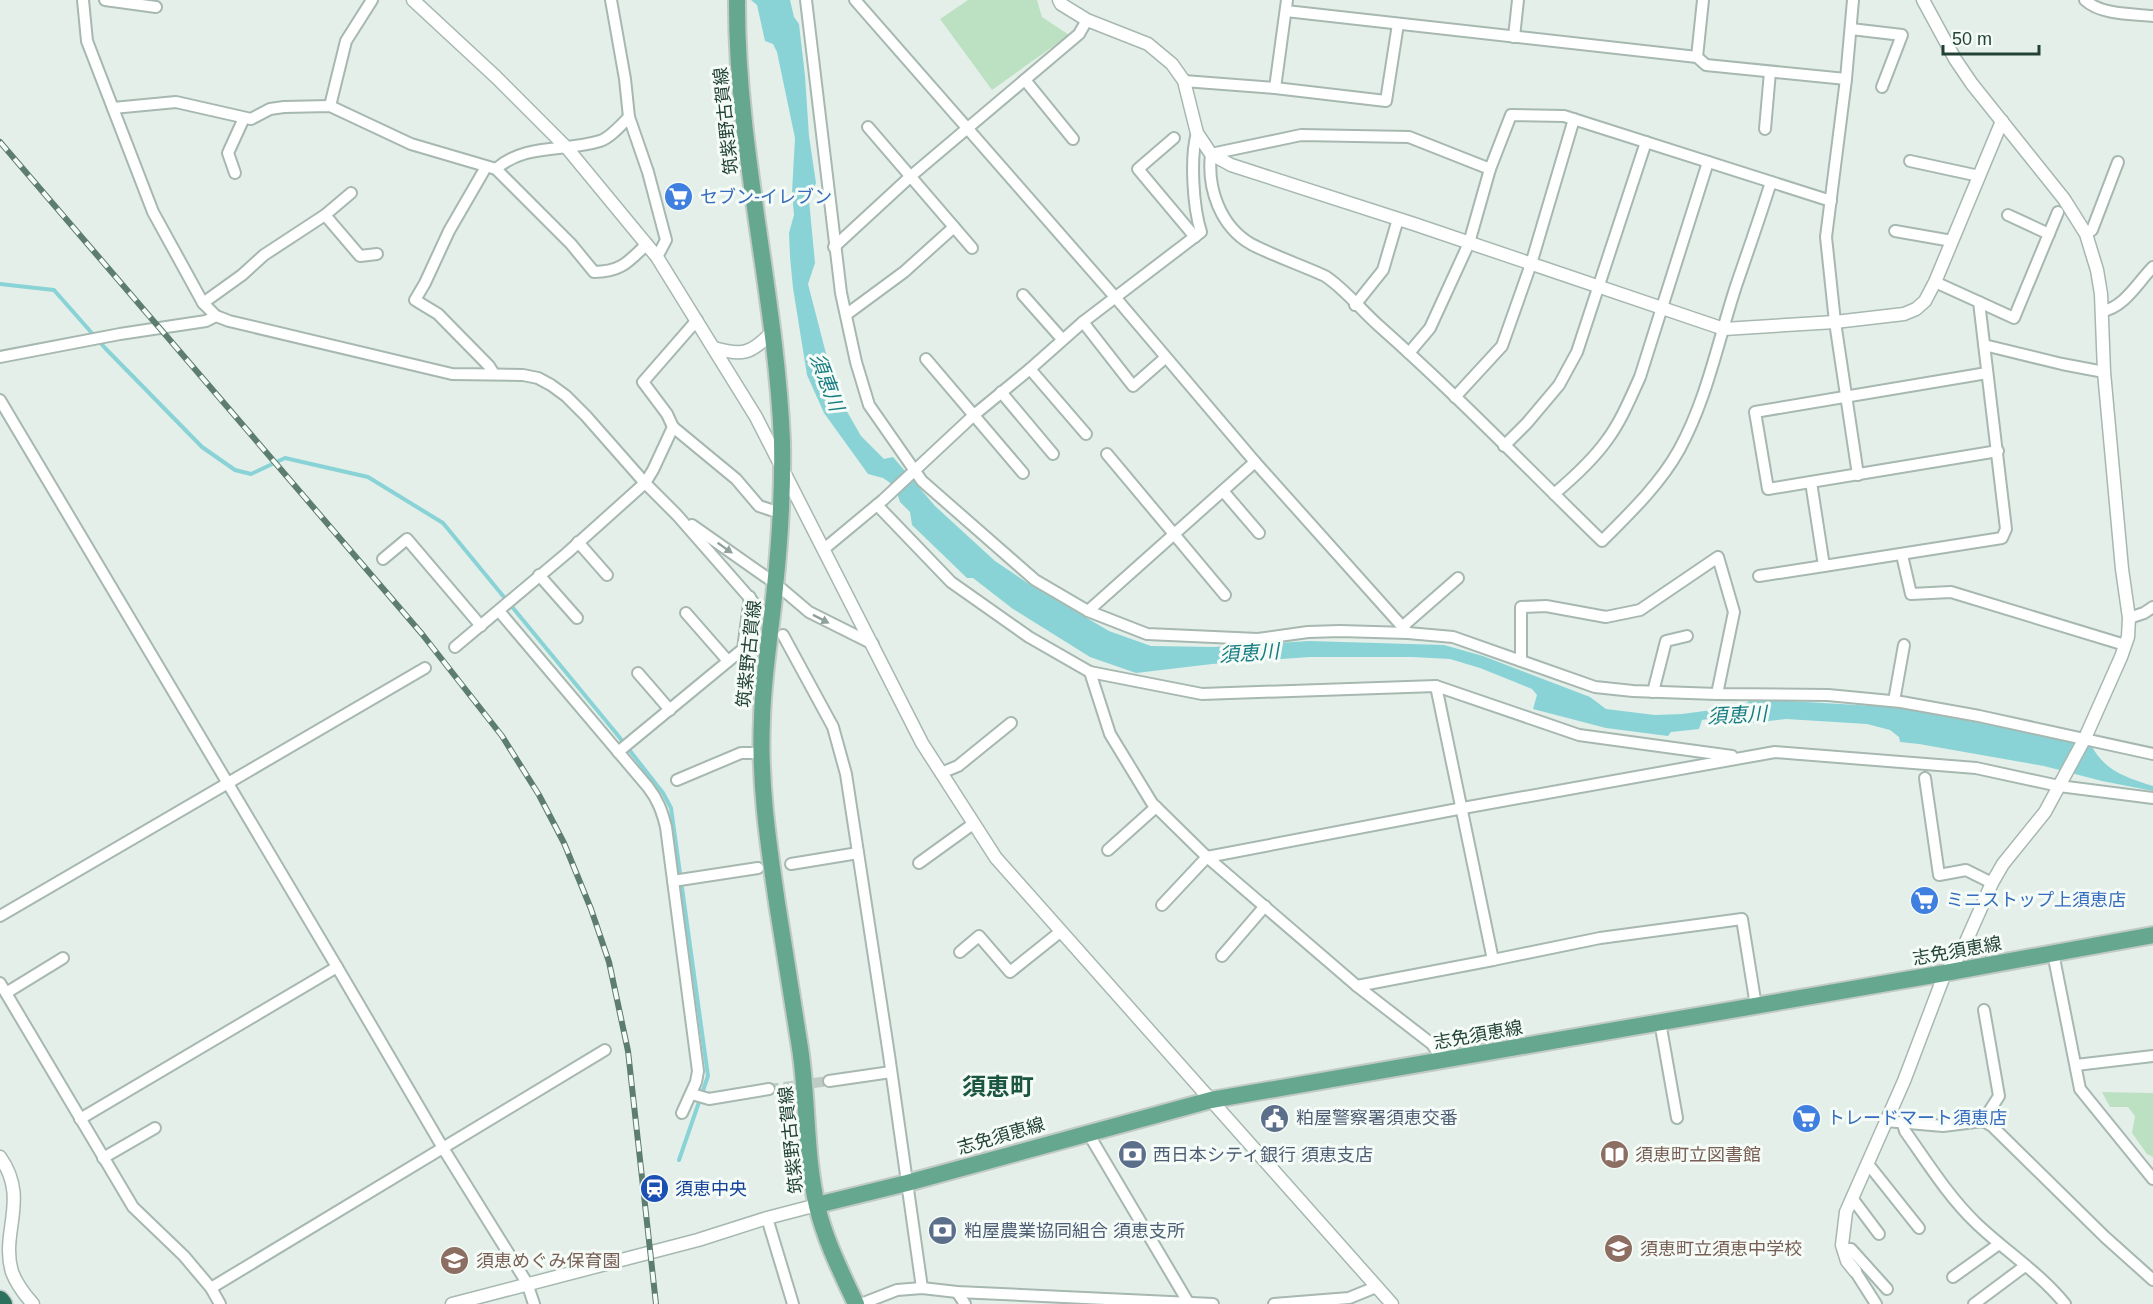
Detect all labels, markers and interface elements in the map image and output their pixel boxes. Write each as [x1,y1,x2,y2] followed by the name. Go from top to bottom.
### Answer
[1943,18,2039,56] scale bar
[1952,29,1992,49] text: 50 m
[710,66,742,176] street label: 筑紫野古賀線
[663,181,695,213] supermarket icon: セブン-イレブン
[700,187,832,207] place label: セブン-イレブン
[806,350,849,416] water label: 須恵川
[717,542,733,554] one-way arrow
[733,599,765,709] street label: 筑紫野古賀線
[813,614,830,623] one-way arrow
[1218,640,1282,666] water label: 須恵川
[1706,702,1770,728] water label: 須恵川
[1909,884,1941,916] supermarket icon: ミニストップ上須恵店
[1946,890,2126,910] place label: ミニストップ上須恵店
[1911,933,2003,969] street label: 志免須恵線
[1432,1017,1524,1053] street label: 志免須恵線
[962,1073,1034,1100] district label: 須恵町
[775,1085,807,1195] street label: 筑紫野古賀線
[1259,1102,1291,1134] public building icon: 粕屋警察署須恵交番
[1790,1102,1822,1134] supermarket icon: トレードマート須恵店
[1296,1108,1458,1128] place label: 粕屋警察署須恵交番
[1827,1108,2007,1128] place label: トレードマート須恵店
[955,1114,1047,1158] street label: 志免須恵線
[1116,1139,1148,1171] bank icon: 西日本シティ銀行 須恵支店
[1598,1139,1630,1171] library icon: 須恵町立図書館
[1153,1145,1373,1165] place label: 西日本シティ銀行 須恵支店
[1635,1145,1761,1165] place label: 須恵町立図書館
[638,1173,670,1205] station icon: 須恵中央
[675,1179,747,1199] place label: 須恵中央
[927,1215,959,1247] bank icon: 粕屋農業協同組合 須恵支所
[964,1221,1185,1241] place label: 粕屋農業協同組合 須恵支所
[1603,1233,1635,1265] school or university icon: 須恵町立須恵中学校
[1640,1239,1802,1259] place label: 須恵町立須恵中学校
[439,1245,471,1277] school or university icon: 須恵めぐみ保育園
[476,1251,621,1271] place label: 須恵めぐみ保育園

